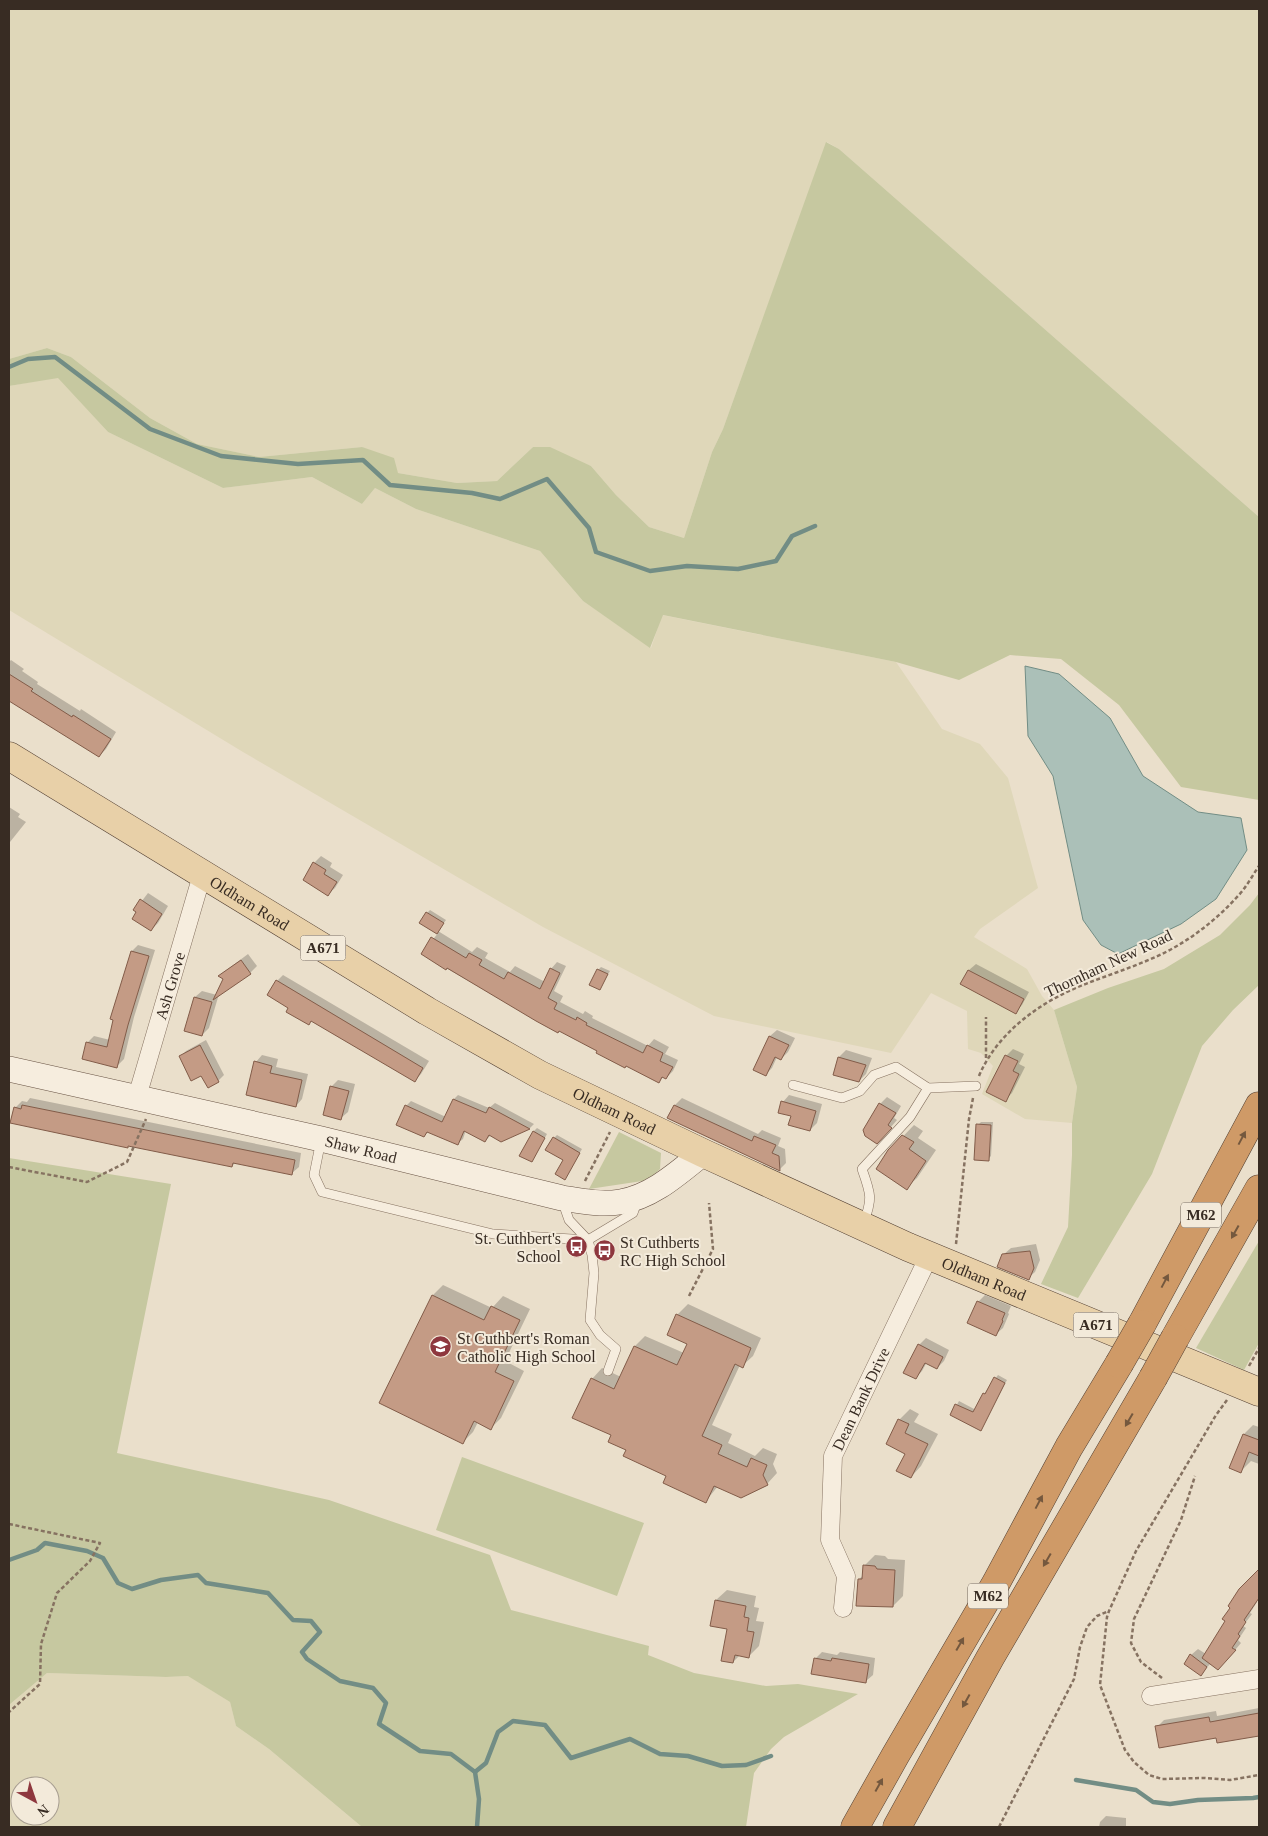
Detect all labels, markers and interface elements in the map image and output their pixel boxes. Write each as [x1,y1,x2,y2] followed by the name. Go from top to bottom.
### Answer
[207,873,292,934] street label: Oldham Road
[1042,926,1175,1000] street label: Thornham New Road
[300,936,346,960] road number: A671
[152,950,188,1022] street label: Ash Grove
[570,1084,658,1138] street label: Oldham Road
[1238,1131,1246,1146] one-way arrow
[323,1132,399,1166] street label: Shaw Road
[1181,1202,1221,1228] road number: M62
[1231,1225,1240,1238] one-way arrow
[475,1230,562,1265] place label: St. Cuthbert's School
[620,1234,726,1270] place label: St Cuthberts RC High School
[565,1235,589,1259] bus stop icon: St. Cuthbert's School
[592,1239,616,1263] bus stop icon: St Cuthberts RC High School
[939,1254,1028,1304] street label: Oldham Road
[1161,1274,1169,1289] one-way arrow
[1074,1312,1118,1338] road number: A671
[457,1330,596,1366] place label: St Cuthbert's Roman Catholic High School
[429,1335,453,1359] school or university icon: St Cuthbert's Roman Catholic High School
[829,1345,893,1453] street label: Dean Bank Drive
[1124,1413,1133,1427] one-way arrow
[1035,1495,1043,1509] one-way arrow
[1042,1554,1051,1567] one-way arrow
[968,1584,1008,1608] road number: M62
[956,1637,965,1651] one-way arrow
[962,1694,970,1709] one-way arrow
[10,1776,60,1826] north arrow
[875,1777,883,1792] one-way arrow
[34,1802,52,1820] text: N

